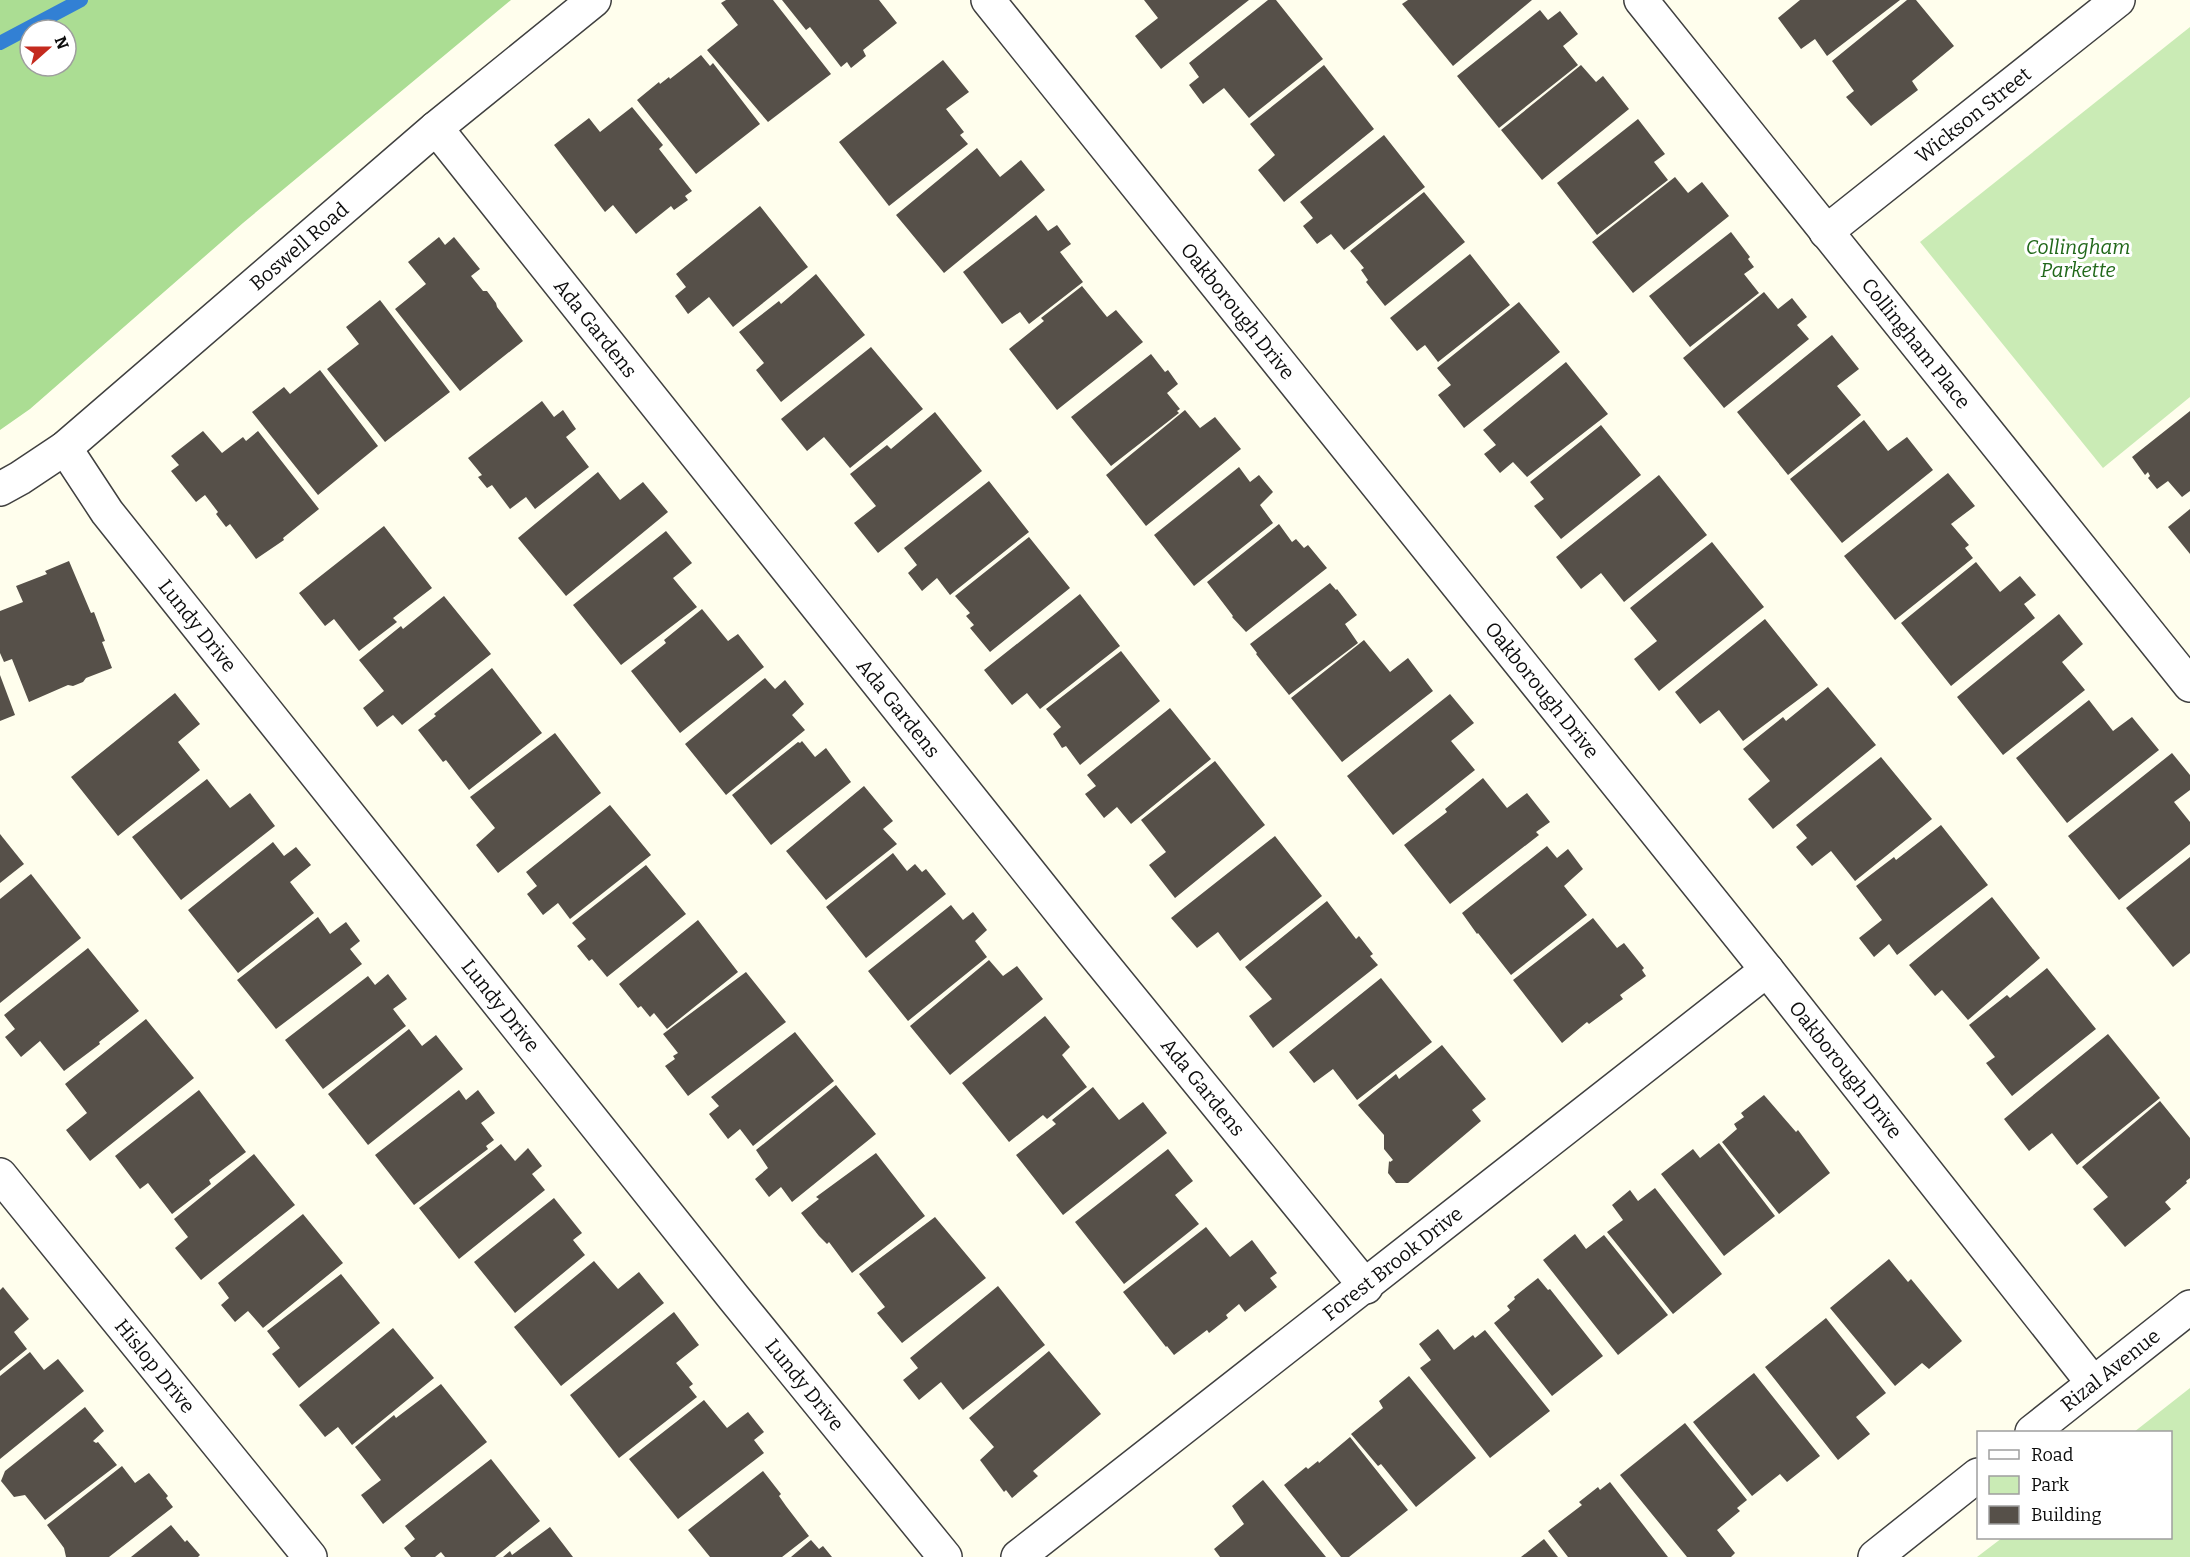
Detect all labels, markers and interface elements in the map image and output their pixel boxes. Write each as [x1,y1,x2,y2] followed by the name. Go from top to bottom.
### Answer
[18,18,78,78] north arrow
[50,34,73,52] text: N
[1911,62,2036,168] street label: Wickson Street
[245,197,353,295] street label: Boswell Road
[2026,235,2130,282] park label: Collingham Parkette
[1176,238,1300,384] street label: Oakborough Drive
[1857,273,1976,413] street label: Collingham Place
[549,274,642,382] street label: Ada Gardens
[154,575,242,677] street label: Lundy Drive
[1480,617,1604,763] street label: Oakborough Drive
[852,654,945,762] street label: Ada Gardens
[457,955,545,1057] street label: Lundy Drive
[1784,996,1907,1143] street label: Oakborough Drive
[1156,1033,1250,1141] street label: Ada Gardens
[1318,1201,1467,1325] street label: Forest Brook Drive
[110,1314,200,1418] street label: Hislop Drive
[2056,1323,2165,1416] street label: Rizal Avenue
[760,1334,849,1436] street label: Lundy Drive
[1977,1431,2172,1539] legend
[2031,1444,2074,1466] text: Road
[2031,1474,2070,1496] text: Park
[2031,1504,2102,1526] text: Building

